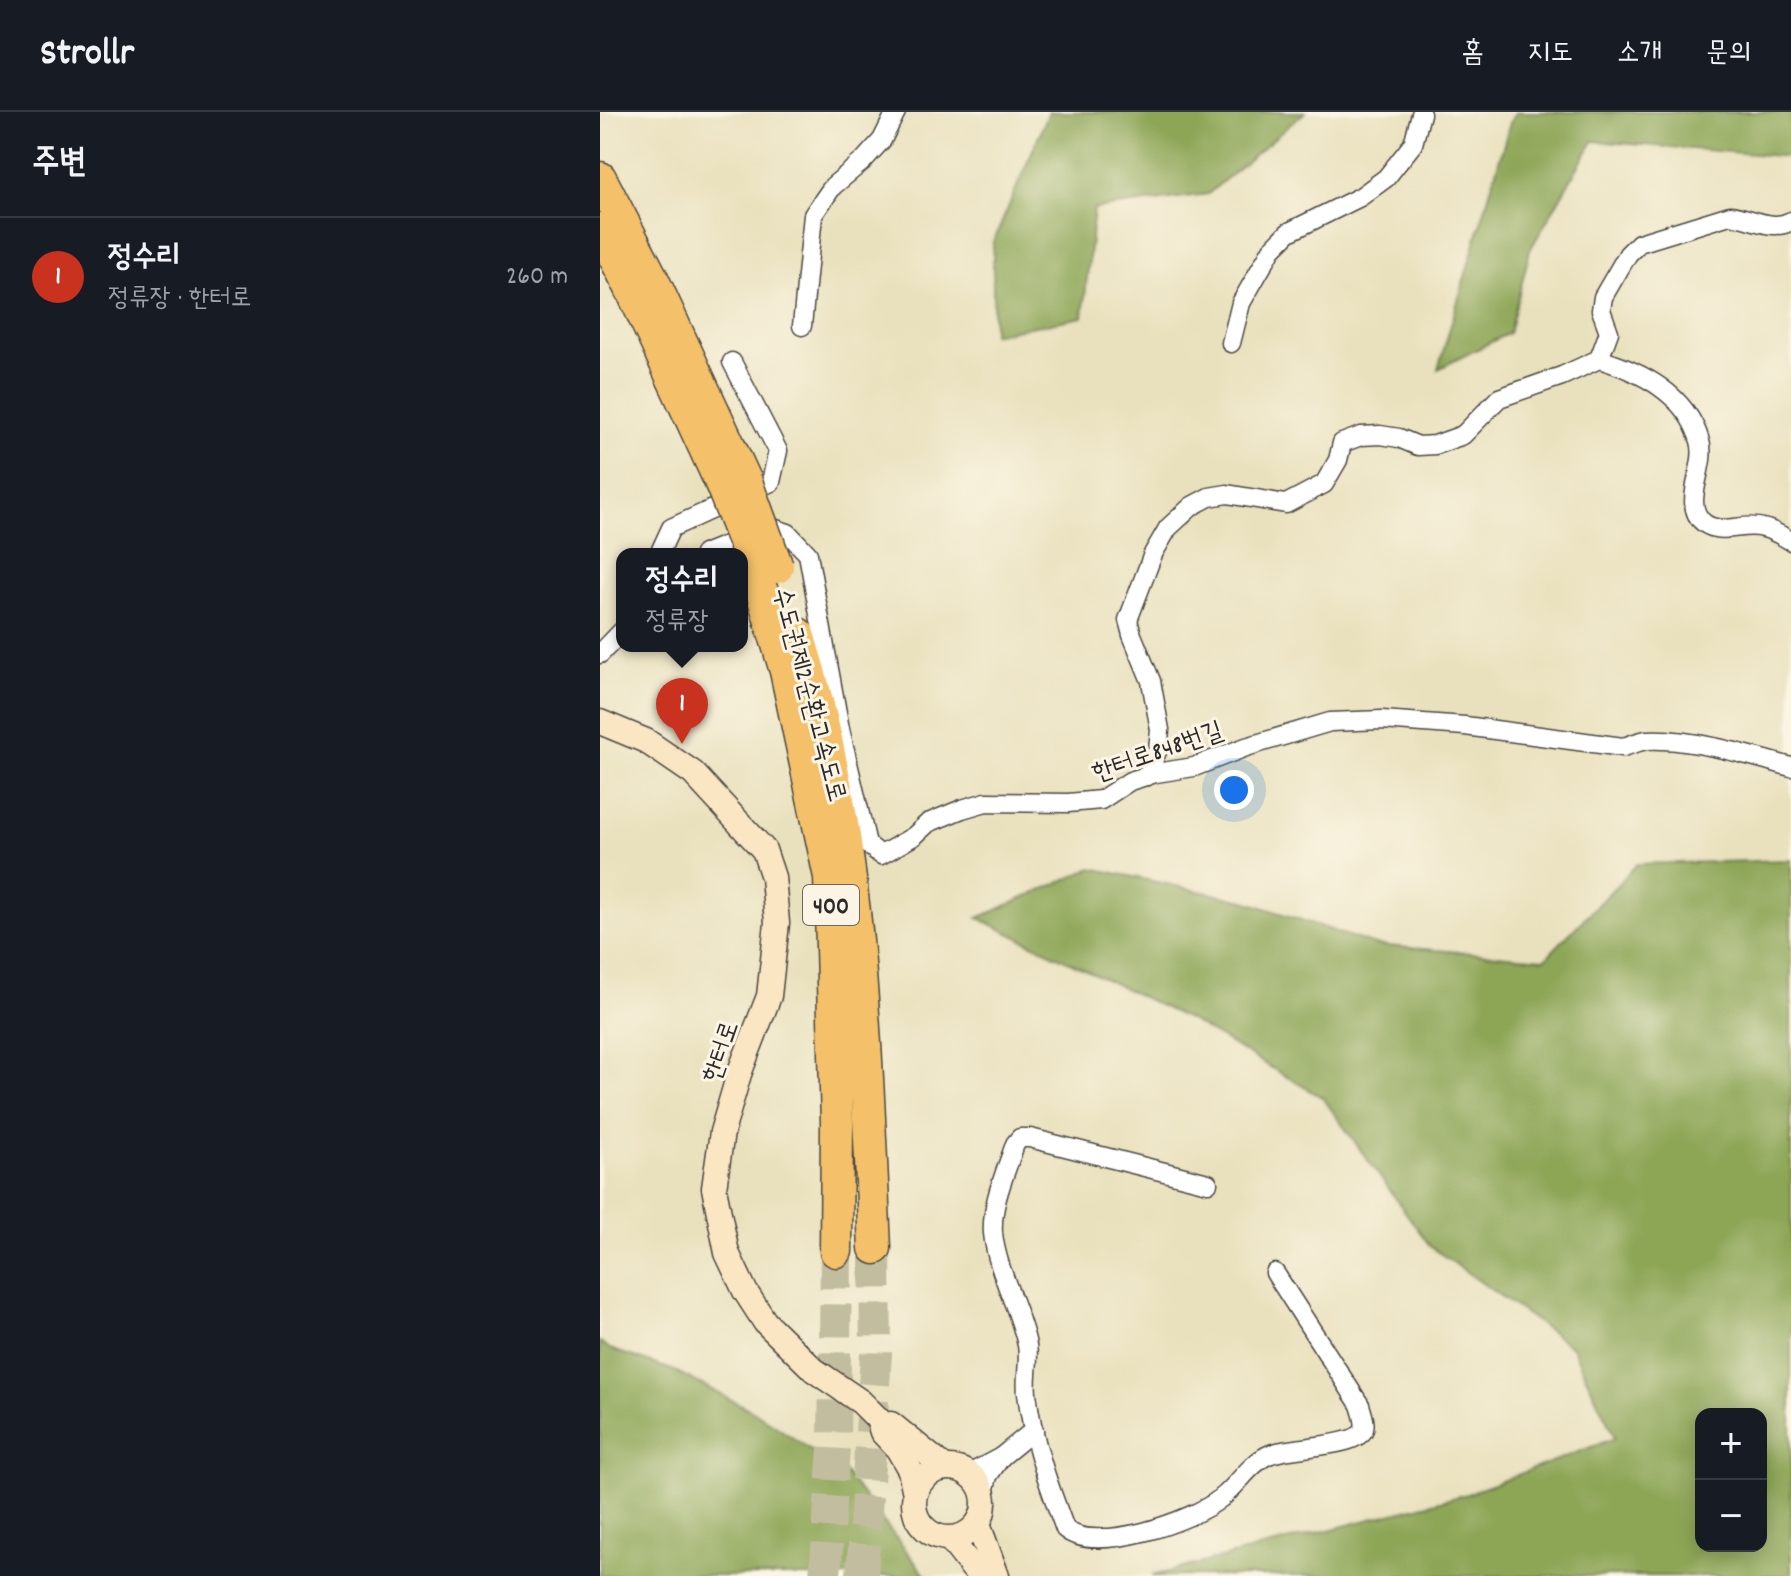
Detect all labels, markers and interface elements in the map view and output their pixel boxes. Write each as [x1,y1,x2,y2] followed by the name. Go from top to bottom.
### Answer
[40,28,134,83] text: Strollr
[1461,35,1484,75] text: 홈
[1528,35,1573,75] text: 지도
[1617,35,1662,75] text: 소개
[1706,35,1751,75] text: 문의
[32,140,87,189] text: 주변
[108,238,180,281] text: 정수리
[55,259,61,296] text: 1
[506,259,568,296] text: 260 m
[108,281,251,318] text: 정류장 · 한터로
[616,548,748,652] popup
[646,561,718,604] text: 정수리
[761,584,854,806] street label: 수도권제2순환고속도로
[646,604,709,641] text: 정류장
[656,678,708,744] pin: 1
[1088,714,1229,793] street label: 한터로848번길
[1214,770,1254,810] your location
[803,885,859,925] road number: 400
[695,1016,750,1088] street label: 한터로
[1695,1408,1767,1552] map controls
[1695,1408,1767,1480] button: +
[1695,1480,1767,1552] button: −

